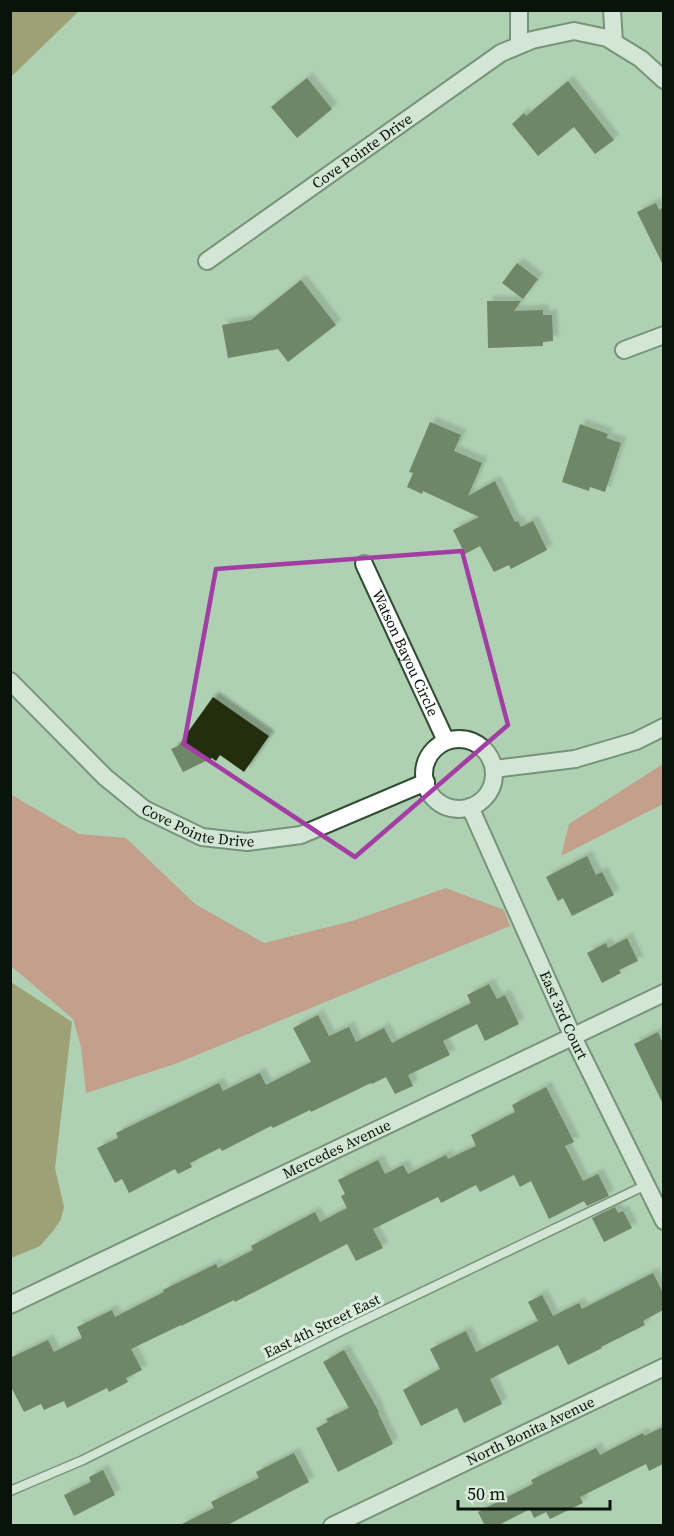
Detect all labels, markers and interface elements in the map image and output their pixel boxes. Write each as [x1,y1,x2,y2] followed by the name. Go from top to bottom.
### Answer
[307,108,417,194] street label: Cove Pointe Drive
[367,586,444,720] street label: Watson Bayou Circle
[138,798,256,852] street label: Cove Pointe Drive
[535,967,593,1063] street label: East 3rd Court
[279,1114,394,1183] street label: Mercedes Avenue
[260,1288,383,1363] street label: East 4th Street East
[463,1391,598,1470] street label: North Bonita Avenue
[458,1473,610,1511] scale bar
[467,1481,505,1506] text: 50 m

